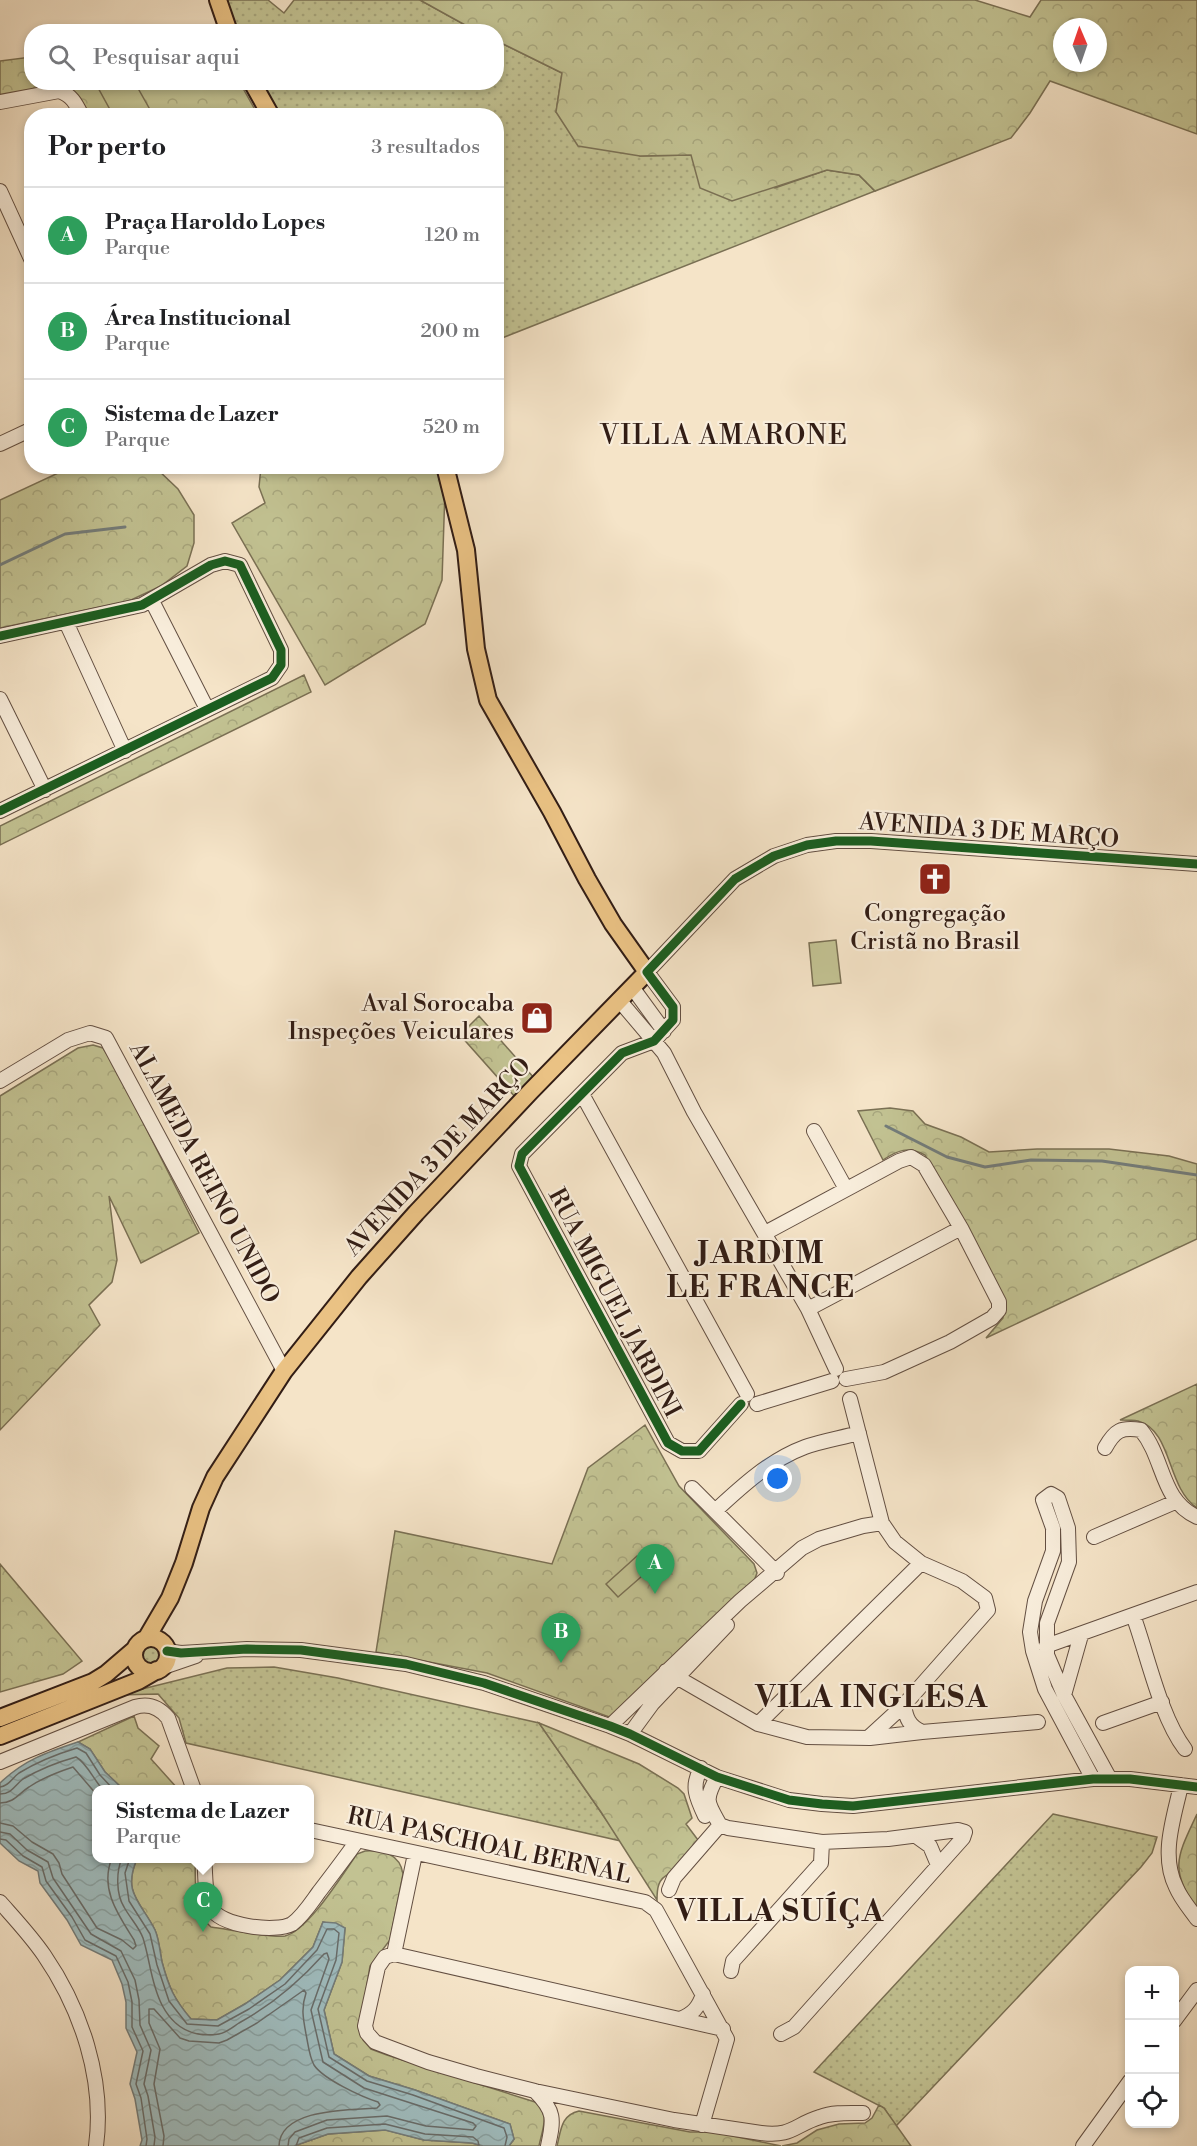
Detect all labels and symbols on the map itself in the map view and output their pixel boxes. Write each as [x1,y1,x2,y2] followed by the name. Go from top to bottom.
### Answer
[1053,18,1107,72] north arrow
[599,419,848,453] district label: VILLA AMARONE
[857,807,1120,855] street label: AVENIDA 3 DE MARÇO
[917,861,953,897] church icon: Congregação Cristã no Brasil
[850,899,1020,957] place label: Congregação Cristã no Brasil
[288,989,515,1047] place label: Aval Sorocaba Inspeções Veiculares
[519,1000,555,1036] shop icon: Aval Sorocaba Inspeções Veiculares
[122,1036,286,1309] street label: ALAMEDA REINO UNIDO
[337,1051,538,1263] street label: AVENIDA 3 DE MARÇO
[541,1183,687,1423] street label: RUA MIGUEL JARDINI
[667,1235,855,1307] district label: JARDIM LE FRANCE
[763,1464,792,1493] your location
[636,1544,674,1594] pin: A
[542,1614,580,1663] pin: B
[754,1679,989,1717] district label: VILA INGLESA
[344,1801,634,1891] street label: RUA PASCHOAL BERNAL
[184,1882,222,1932] pin: C
[674,1891,885,1931] district label: VILLA SUÍÇA

